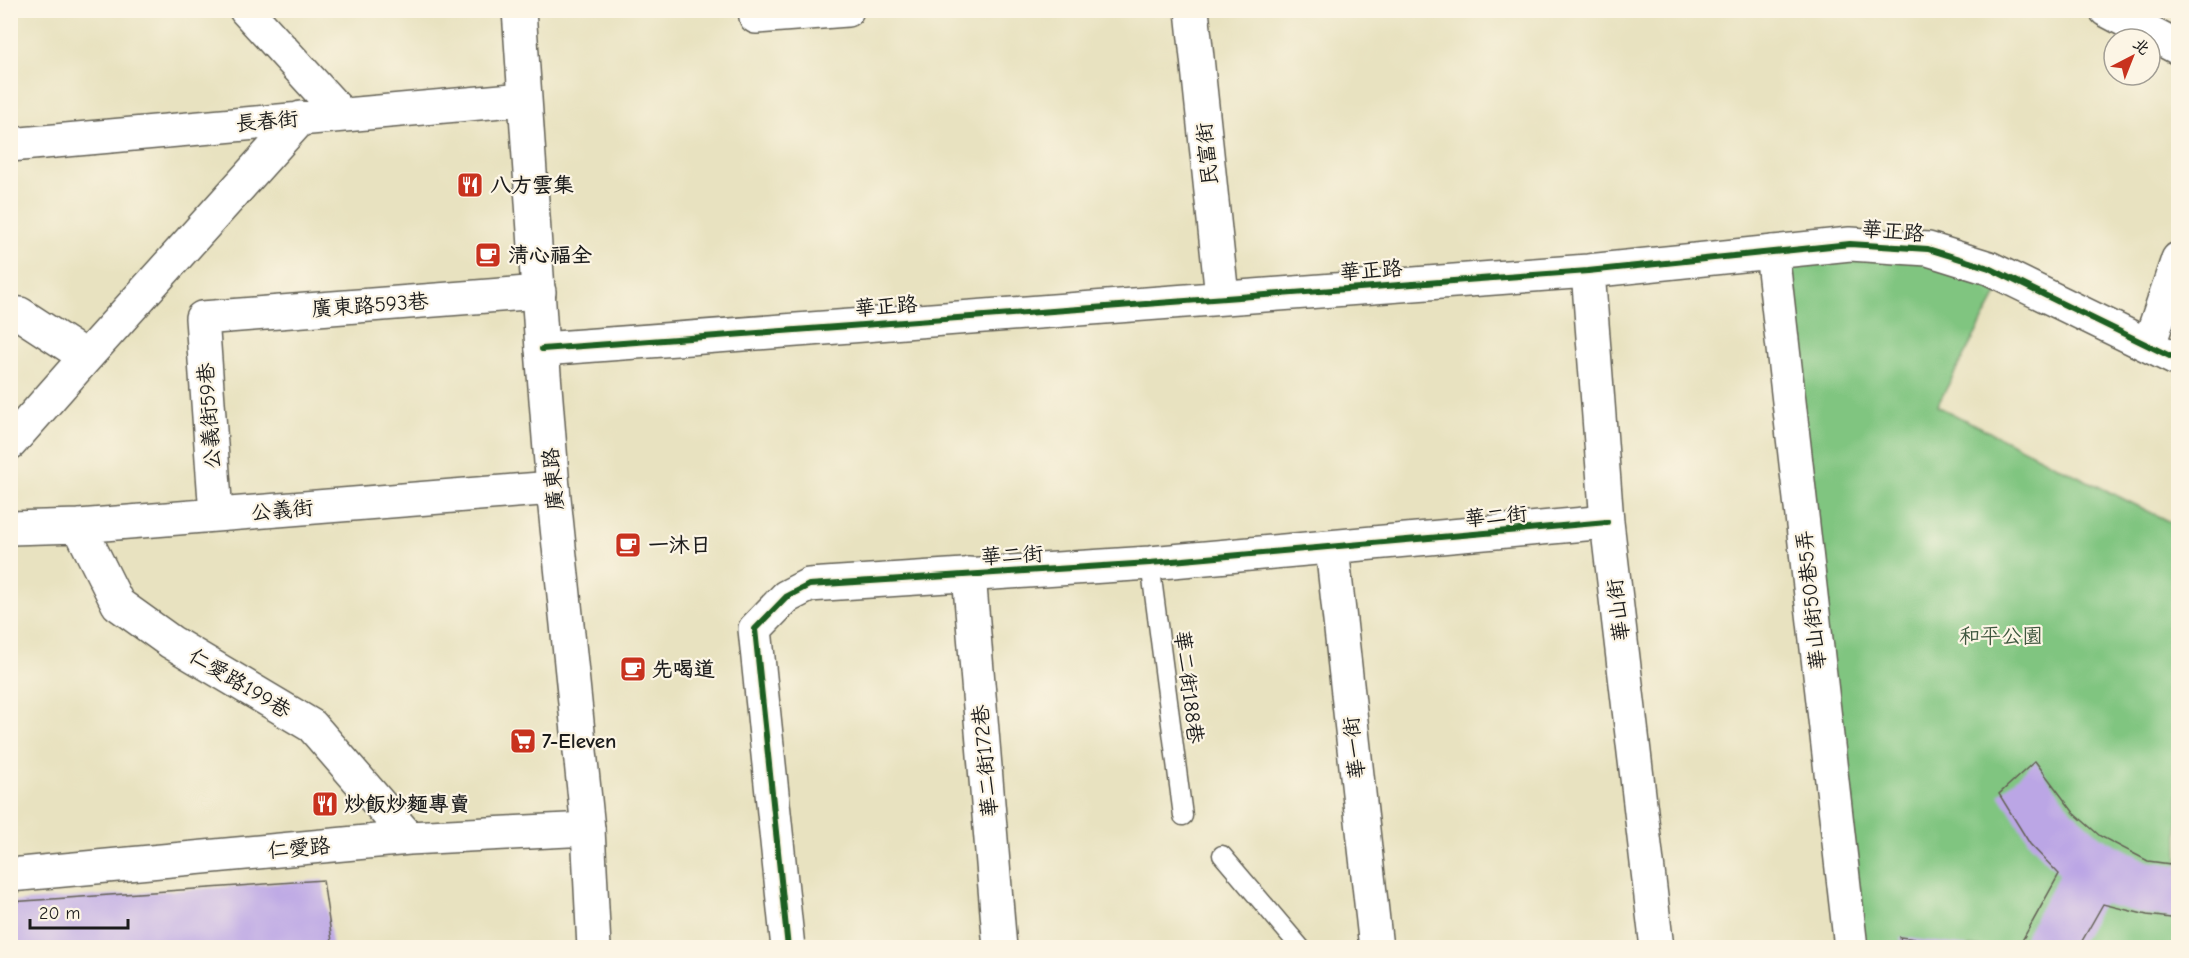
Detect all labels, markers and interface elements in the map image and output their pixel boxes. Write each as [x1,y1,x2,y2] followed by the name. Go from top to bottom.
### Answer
[2102,27,2162,87] north arrow
[2129,35,2153,59] text: 北
[235,106,299,136] street label: 長春街
[1192,121,1222,187] street label: 民富街
[455,170,485,200] restaurant icon: 八方雲集
[490,173,574,197] place label: 八方雲集
[1861,216,1925,246] street label: 華正路
[473,240,503,270] cafe icon: 清心福全
[508,243,592,267] place label: 清心福全
[1339,256,1403,284] street label: 華正路
[311,289,429,321] street label: 廣東路593巷
[854,292,918,320] street label: 華正路
[193,362,225,470] street label: 公義街59巷
[538,447,568,511] street label: 廣東路
[250,495,314,525] street label: 公義街
[1464,501,1528,531] street label: 華二街
[1792,529,1830,671] street label: 華山街50巷5弄
[613,530,643,560] cafe icon: 一沐日
[648,533,711,557] place label: 一沐日
[980,541,1044,569] street label: 華二街
[1602,577,1634,643] street label: 華山街
[1959,624,2043,648] park label: 和平公園
[1170,629,1208,745] street label: 華二街188巷
[185,643,295,723] street label: 仁愛路199巷
[618,654,648,684] cafe icon: 先喝道
[652,657,715,681] place label: 先喝道
[968,704,1002,818] street label: 華二街172巷
[1339,715,1369,781] street label: 華一街
[508,726,538,756] supermarket icon: 7-Eleven
[542,729,616,753] place label: 7-Eleven
[310,789,340,819] restaurant icon: 炒飯炒麵專賣
[344,792,470,816] place label: 炒飯炒麵專賣
[267,833,331,863] street label: 仁愛路
[30,892,128,930] scale bar
[39,903,80,924] text: 20 m

